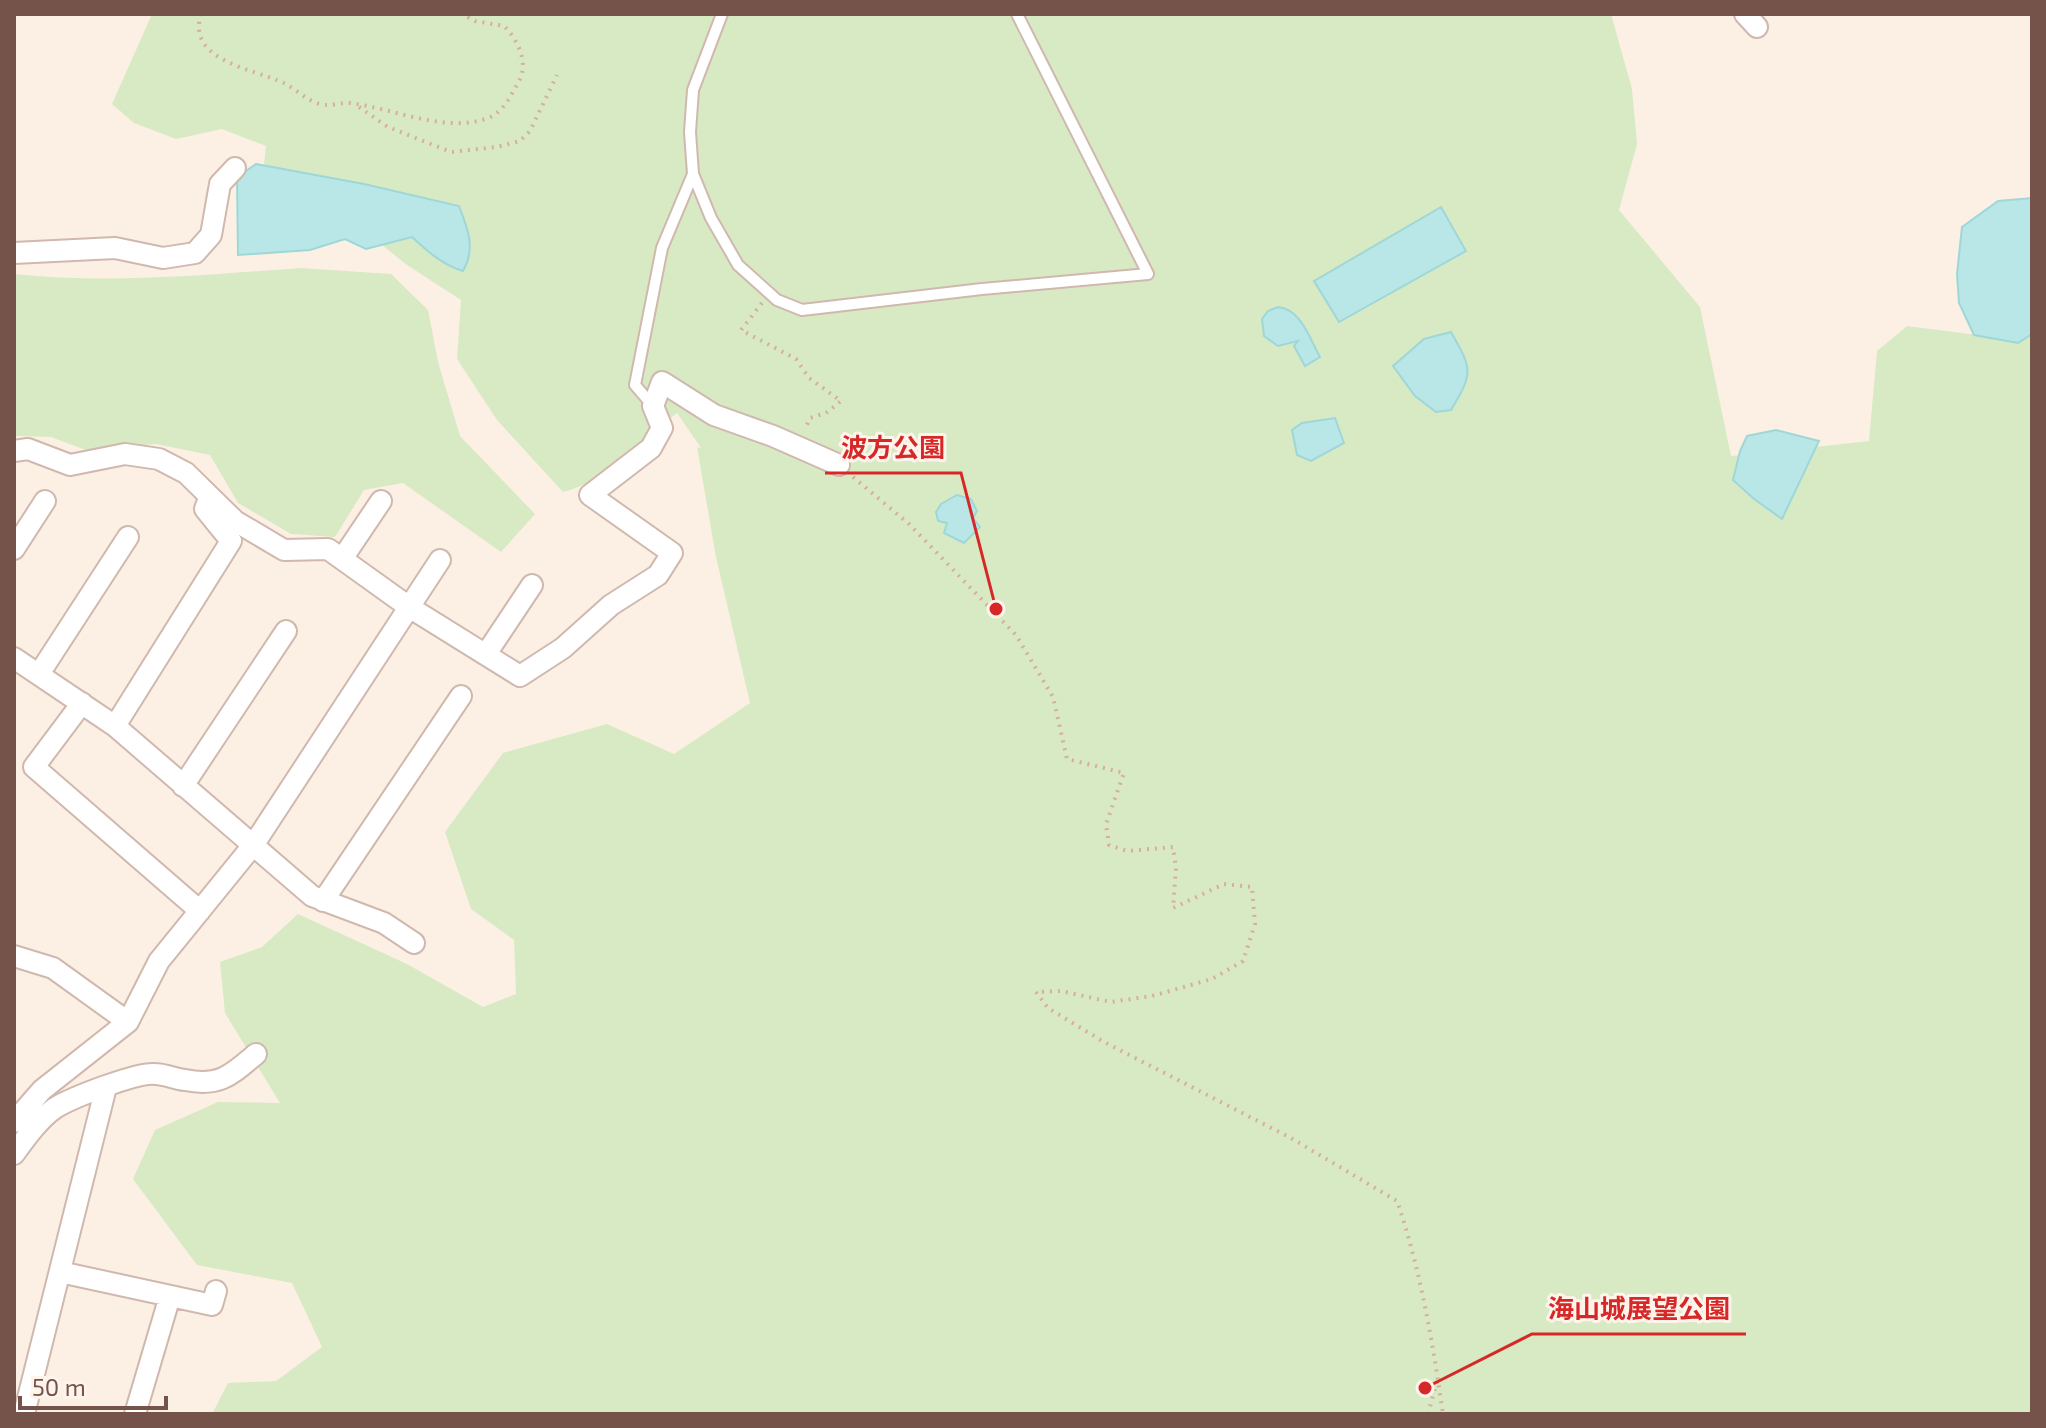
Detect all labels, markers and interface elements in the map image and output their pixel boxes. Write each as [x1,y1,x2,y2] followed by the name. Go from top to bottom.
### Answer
[825,423,961,473] callout: 波方公園
[841,431,945,462] text: 波方公園
[1532,1284,1746,1334] callout: 海山城展望公園
[1548,1292,1730,1323] text: 海山城展望公園
[20,1360,166,1410] scale bar
[32,1372,86,1401] text: 50 m

